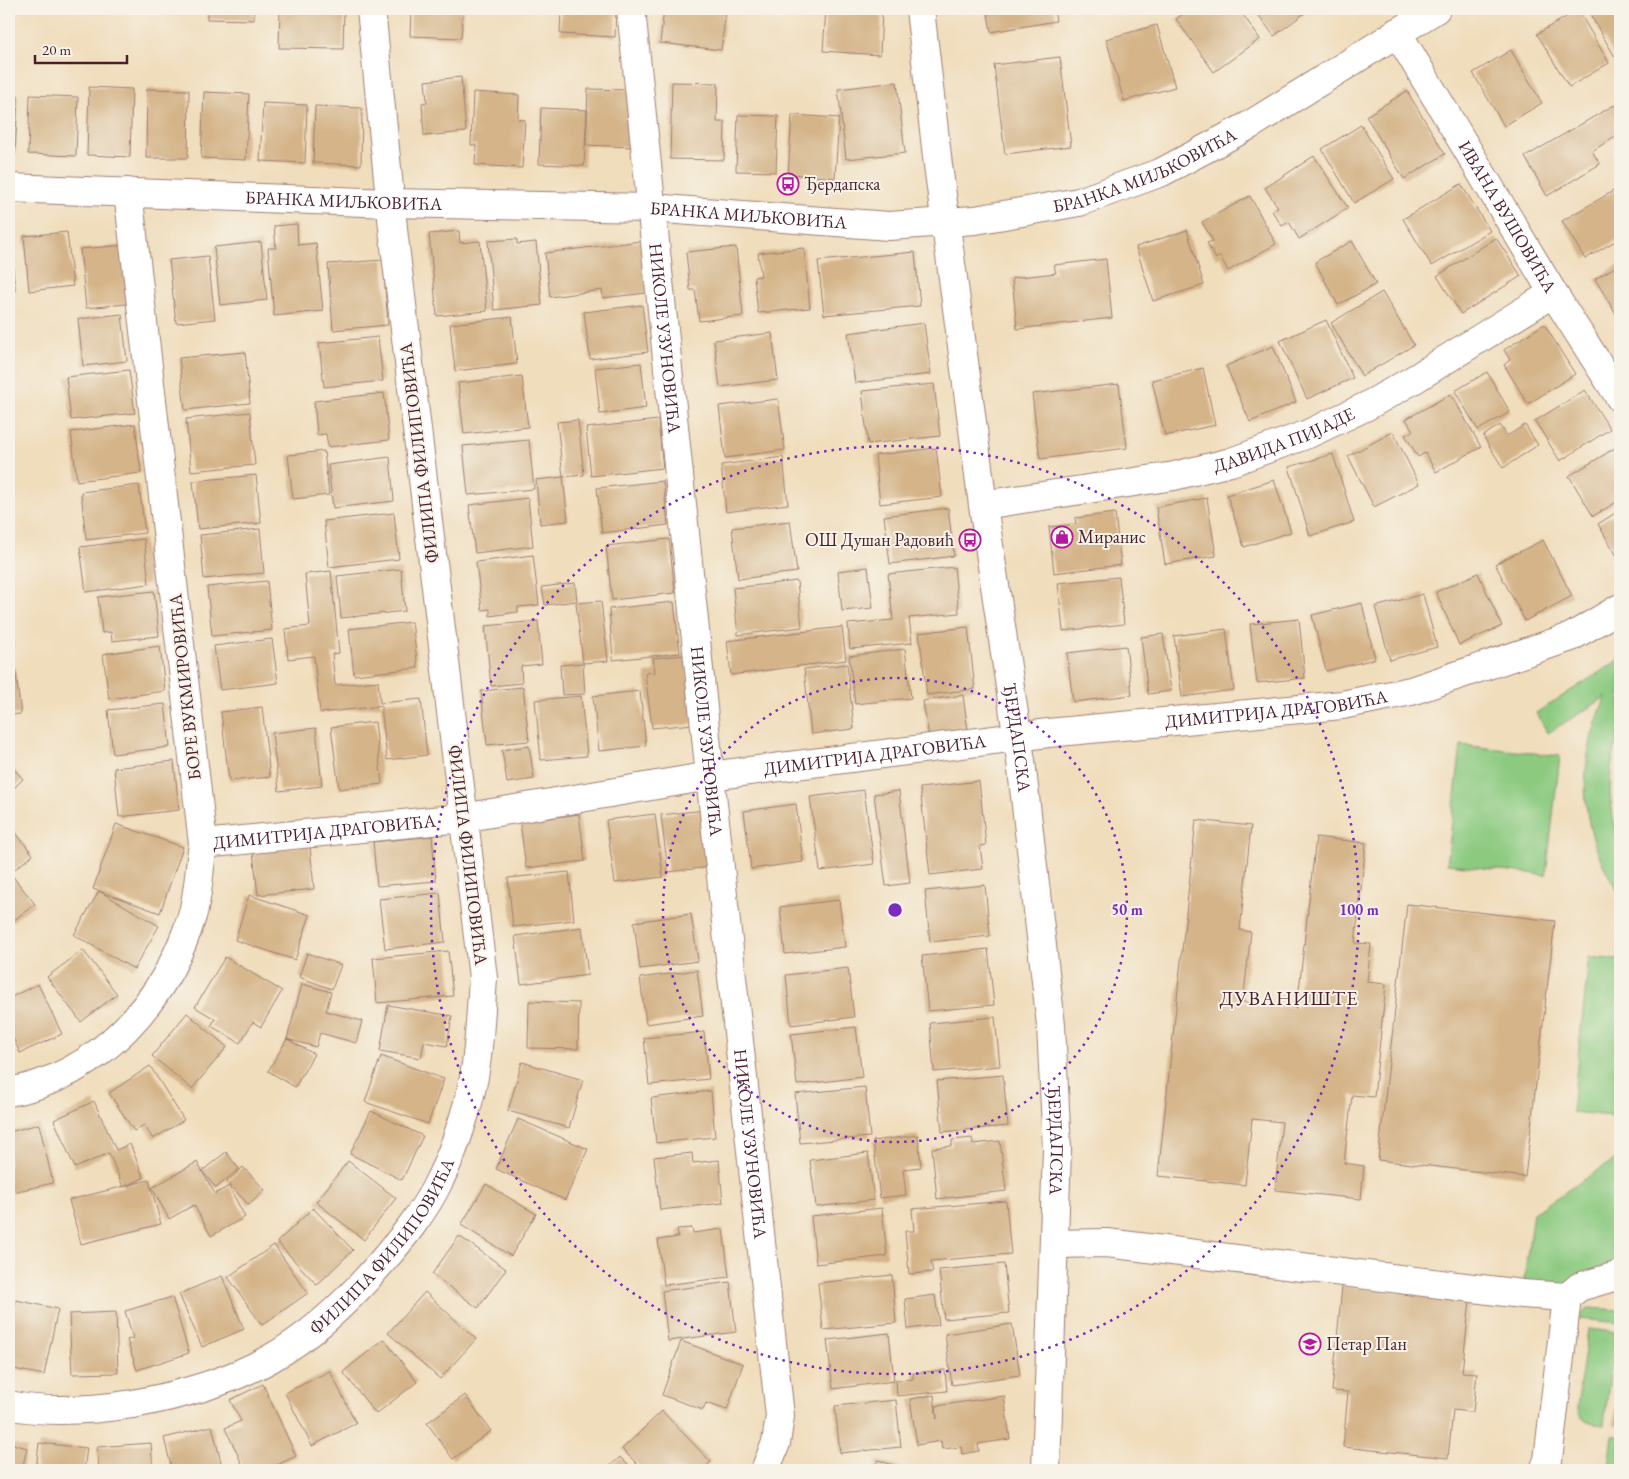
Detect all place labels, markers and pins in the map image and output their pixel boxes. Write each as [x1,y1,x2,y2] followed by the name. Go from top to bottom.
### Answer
[776,172,800,196] bus stop icon: Ђердапска
[804,172,881,195] place label: Ђердапска
[1050,525,1074,549] shop icon: Миранис
[1078,525,1146,548] place label: Миранис
[805,528,954,551] place label: ОШ Душан Радовић
[958,528,982,552] bus stop icon: ОШ Душан Радовић
[886,901,904,919] centre of rings
[1298,1332,1322,1356] school or university icon: Петар Пан
[1326,1332,1407,1355] place label: Петар Пан

